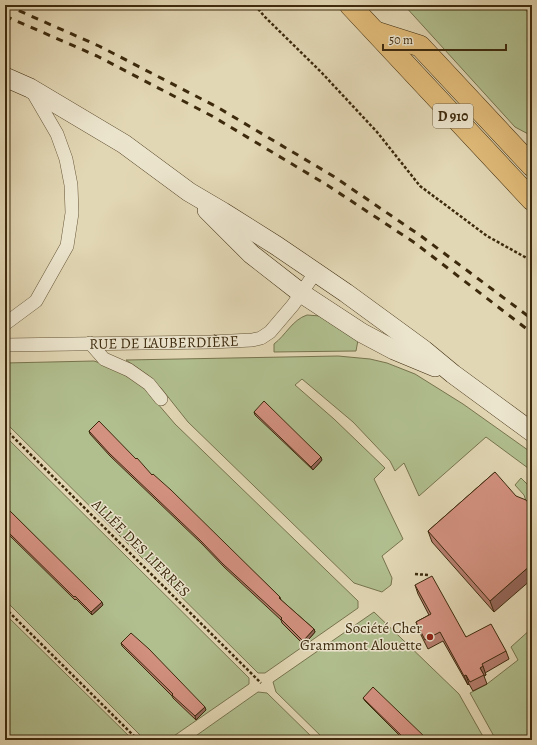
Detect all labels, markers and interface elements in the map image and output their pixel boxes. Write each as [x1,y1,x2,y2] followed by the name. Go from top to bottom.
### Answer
[383,26,506,52] scale bar
[389,32,413,48] text: 50 m
[433,104,473,128] road number: D 910
[89,331,239,354] street label: RUE DE L'AUBERDIÈRE
[87,494,194,601] street label: ALLÉE DES LIERRES
[300,618,422,655] place label: Société Cher Grammont Alouette
[425,632,435,642] marker: Société Cher Grammont Alouette

